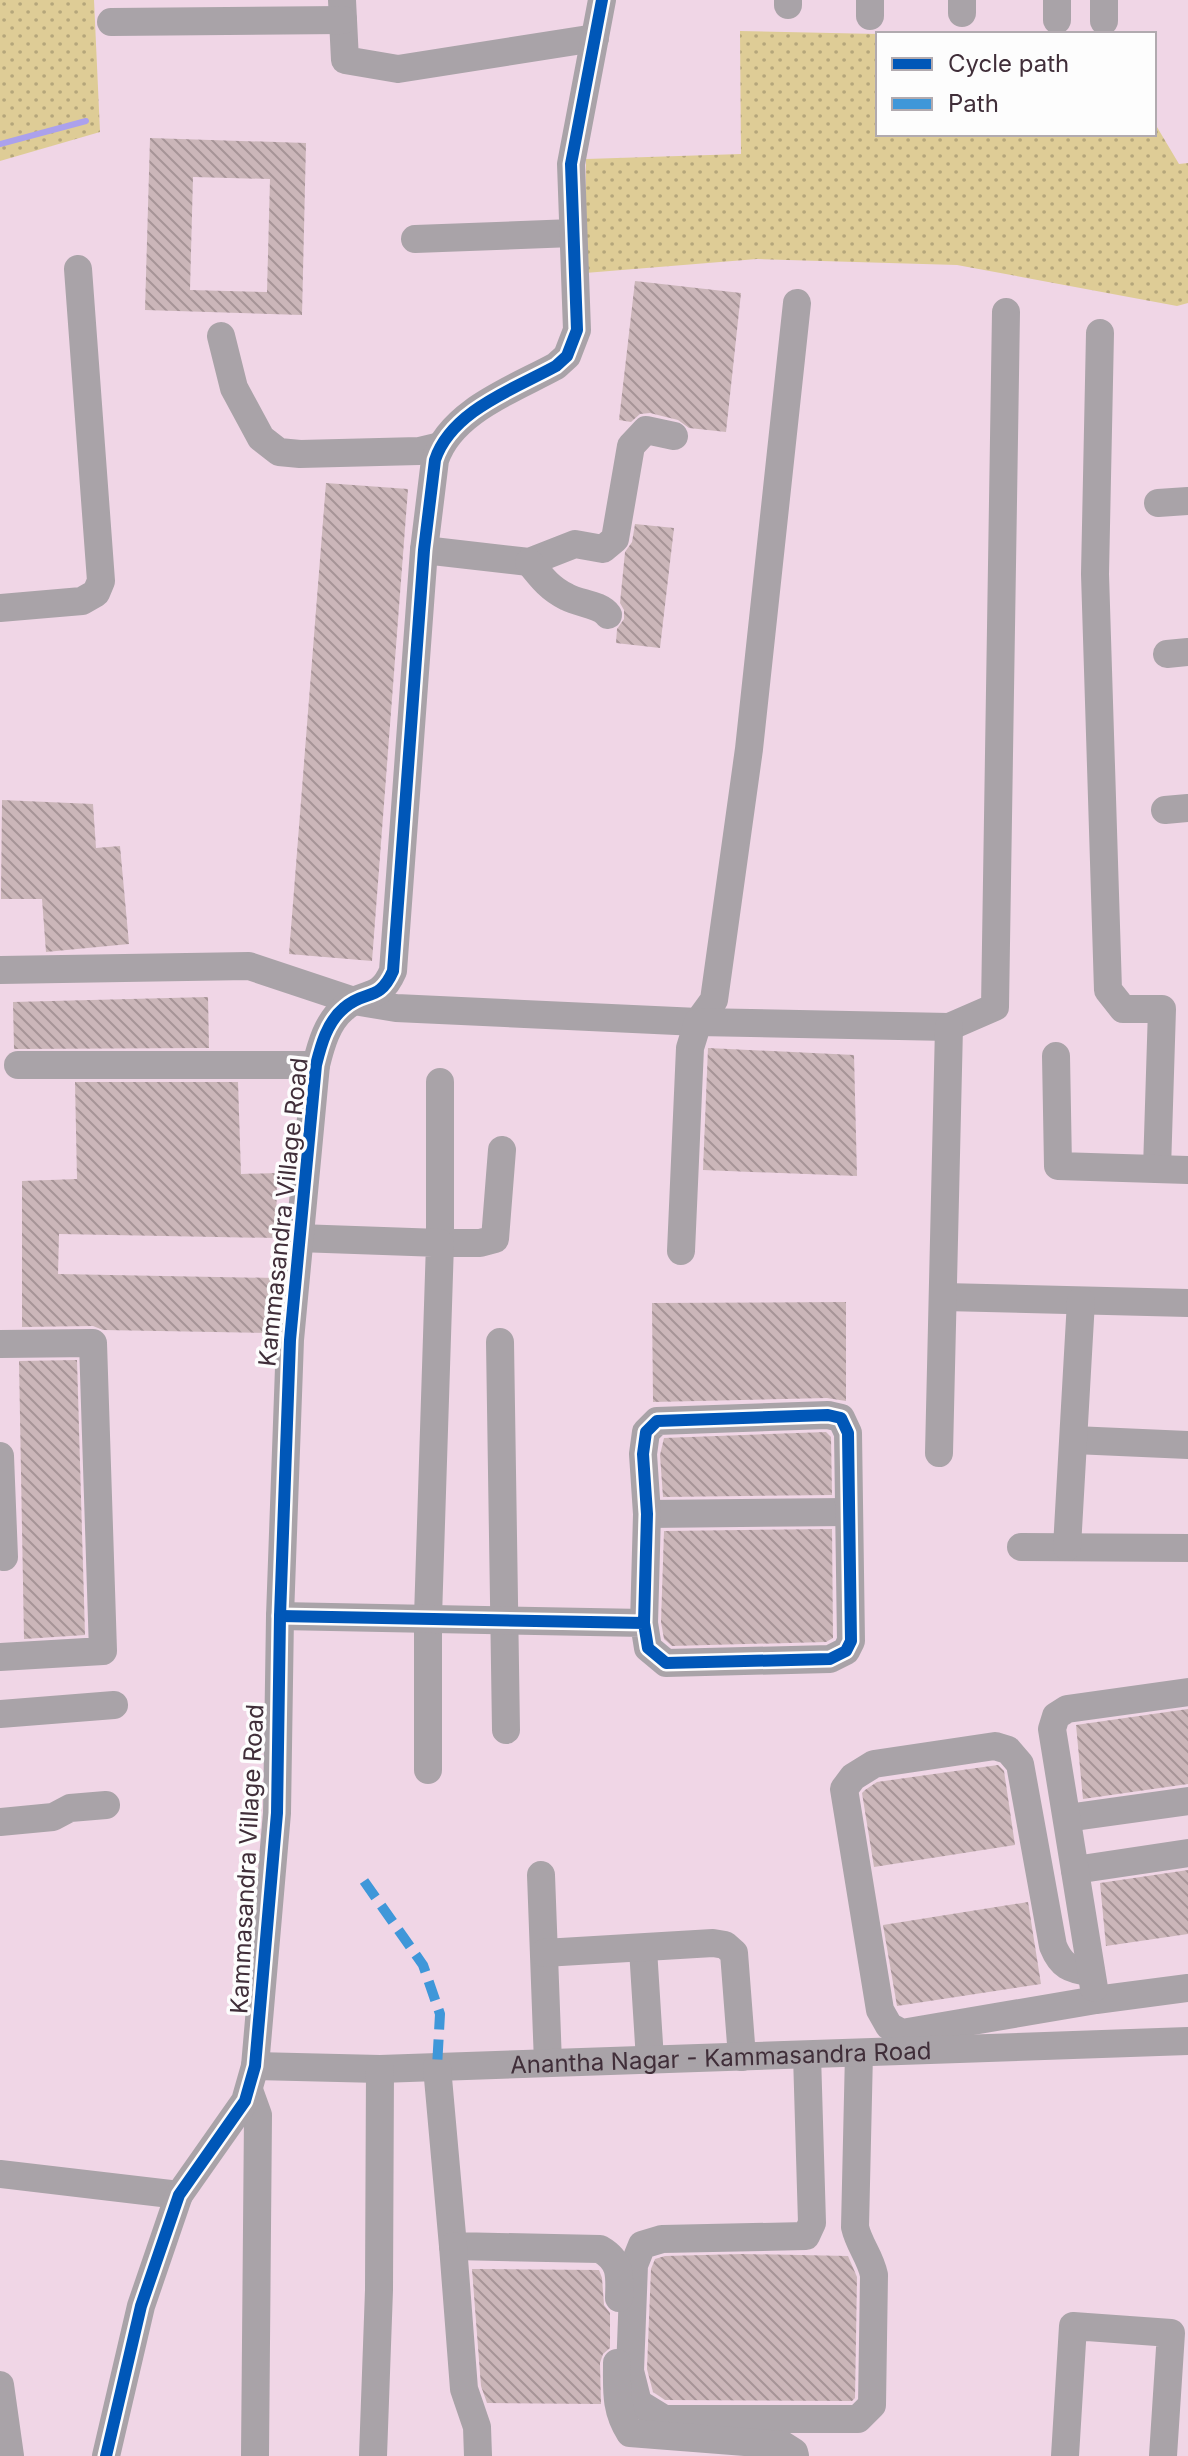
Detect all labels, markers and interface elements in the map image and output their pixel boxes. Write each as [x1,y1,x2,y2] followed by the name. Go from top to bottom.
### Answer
[876,32,1156,136] legend
[948,49,1069,78] text: Cycle path
[948,89,999,118] text: Path
[252,1056,314,1368] street label: Kammasandra Village Road
[224,1703,270,2015] street label: Kammasandra Village Road
[510,2035,932,2079] street label: Anantha Nagar - Kammasandra Road

